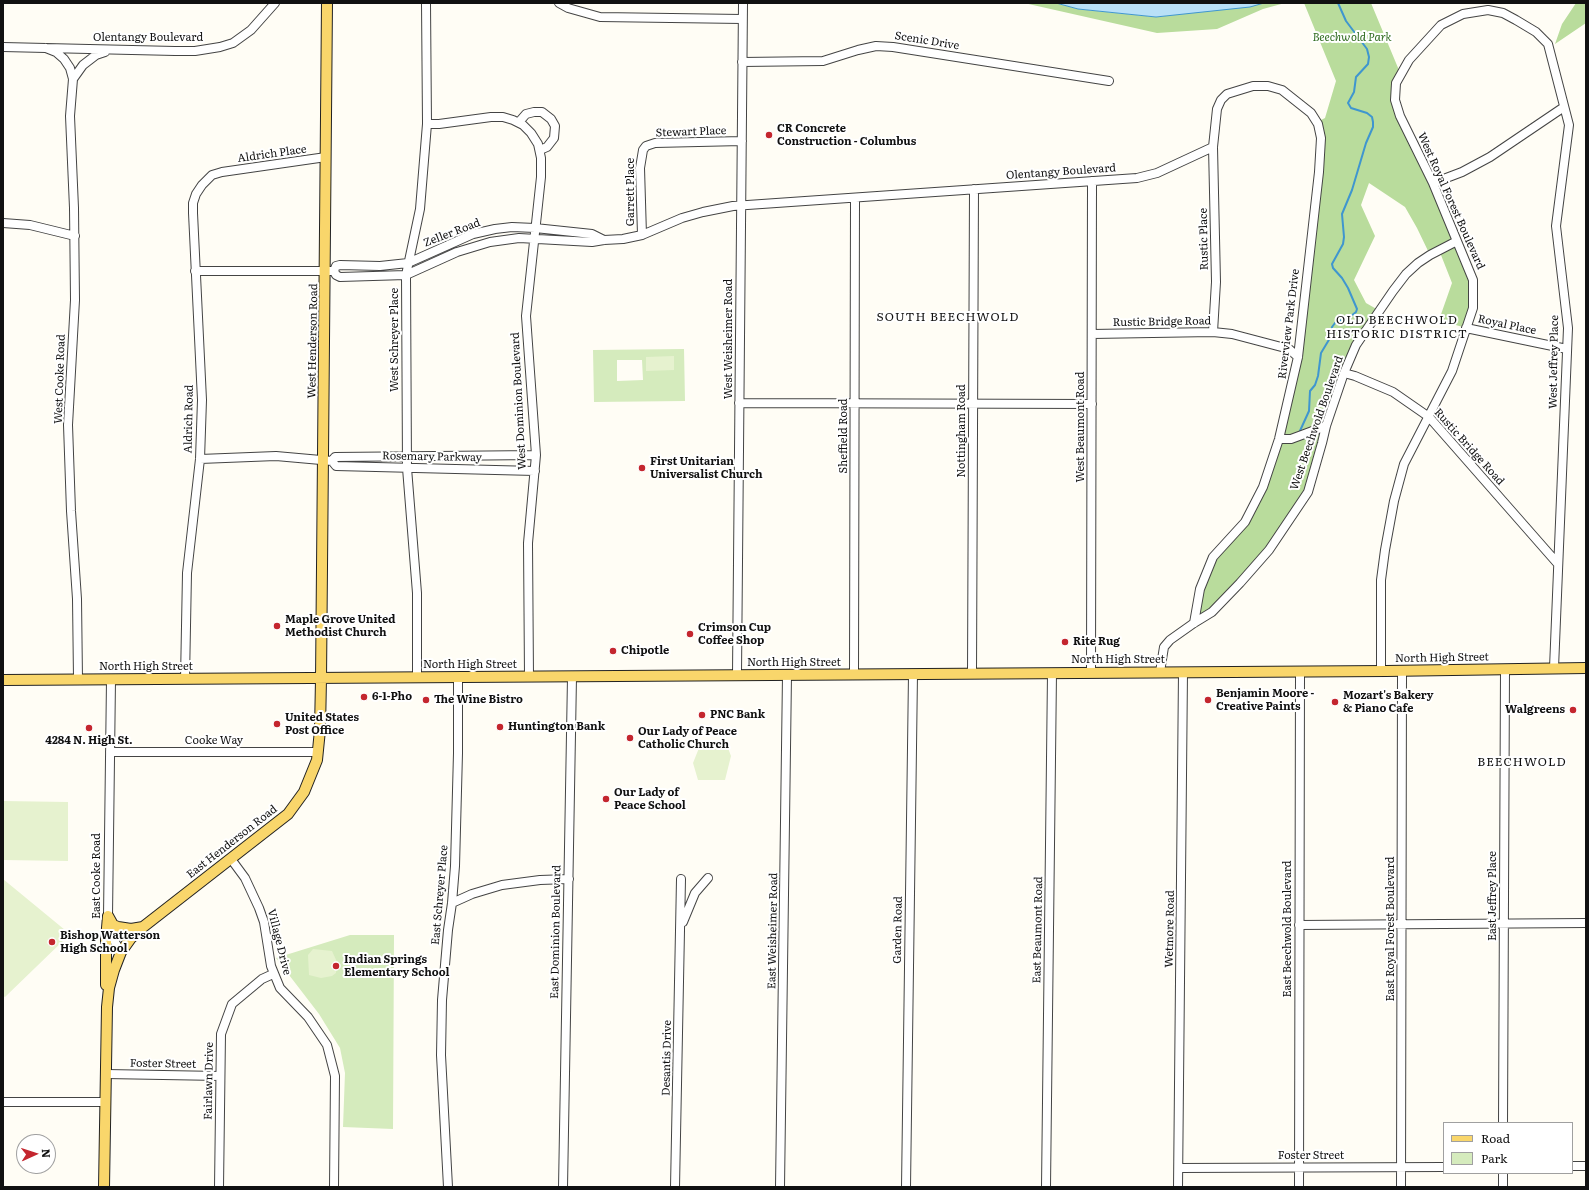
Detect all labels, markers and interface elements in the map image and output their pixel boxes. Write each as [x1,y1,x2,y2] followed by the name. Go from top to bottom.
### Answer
[894,29,960,53] street label: Scenic Drive
[93,31,203,45] street label: Olentangy Boulevard
[1313,31,1391,45] park label: Beechwold Park
[777,122,916,148] place label: CR Concrete Construction - Columbus
[655,124,727,140] street label: Stewart Place
[764,130,774,140] marker: CR Concrete Construction - Columbus
[1415,130,1487,272] street label: West Royal Forest Boulevard
[237,143,307,165] street label: Aldrich Place
[624,158,638,226] street label: Garrett Place
[1006,162,1116,182] street label: Olentangy Boulevard
[1197,208,1211,270] street label: Rustic Place
[422,216,482,250] street label: Zeller Road
[1276,268,1302,380] street label: Riverview Park Drive
[722,279,736,399] street label: West Weisheimer Road
[305,283,321,399] street label: West Henderson Road
[388,288,402,392] street label: West Schreyer Place
[877,310,1019,324] district label: SOUTH BEECHWOLD
[1477,312,1537,338] street label: Royal Place
[1326,313,1468,341] district label: OLD BEECHWOLD HISTORIC DISTRICT
[1113,315,1211,329] street label: Rustic Bridge Road
[1547,315,1561,409] street label: West Jeffrey Place
[509,332,529,470] street label: West Dominion Boulevard
[52,334,68,424] street label: West Cooke Road
[1288,354,1346,492] street label: West Beechwold Boulevard
[1074,372,1088,482] street label: West Beaumont Road
[182,384,196,454] street label: Aldrich Road
[955,384,969,478] street label: Nottingham Road
[837,398,851,474] street label: Sheffield Road
[1431,406,1507,488] street label: Rustic Bridge Road
[382,450,482,464] street label: Rosemary Parkway
[650,455,763,481] place label: First Unitarian Universalist Church
[637,463,647,473] marker: First Unitarian Universalist Church
[285,613,395,639] place label: Maple Grove United Methodist Church
[272,621,282,631] marker: Maple Grove United Methodist Church
[698,621,771,647] place label: Crimson Cup Coffee Shop
[685,629,695,639] marker: Crimson Cup Coffee Shop
[1073,635,1120,649] place label: Rite Rug
[1060,637,1070,647] marker: Rite Rug
[621,644,669,658] place label: Chipotle
[608,646,618,656] marker: Chipotle
[1395,651,1489,665] street label: North High Street
[1071,653,1165,667] street label: North High Street
[747,656,841,670] street label: North High Street
[423,658,517,672] street label: North High Street
[99,660,193,674] street label: North High Street
[1216,687,1314,713] place label: Benjamin Moore - Creative Paints
[1343,689,1433,715] place label: Mozart's Bakery & Piano Cafe
[372,690,412,704] place label: 6-1-Pho
[359,692,369,702] marker: 6-1-Pho
[434,693,523,707] place label: The Wine Bistro
[421,695,431,705] marker: The Wine Bistro
[1203,695,1213,705] marker: Benjamin Moore - Creative Paints
[1330,697,1340,707] marker: Mozart's Bakery & Piano Cafe
[1505,703,1565,717] place label: Walgreens
[1568,705,1578,715] marker: Walgreens
[710,708,765,722] place label: PNC Bank
[697,710,707,720] marker: PNC Bank
[285,711,359,737] place label: United States Post Office
[272,719,282,729] marker: United States Post Office
[508,720,605,734] place label: Huntington Bank
[495,722,505,732] marker: Huntington Bank
[84,723,94,733] marker: 4284 N. High St.
[638,725,737,751] place label: Our Lady of Peace Catholic Church
[625,733,635,743] marker: Our Lady of Peace Catholic Church
[45,734,133,748] place label: 4284 N. High St.
[185,734,243,748] street label: Cooke Way
[1477,755,1567,769] district label: BEECHWOLD
[614,786,686,812] place label: Our Lady of Peace School
[601,794,611,804] marker: Our Lady of Peace School
[184,803,280,881] street label: East Henderson Road
[90,833,104,919] street label: East Cooke Road
[429,844,451,946] street label: East Schreyer Place
[1486,851,1500,941] street label: East Jeffrey Place
[1384,857,1398,1001] street label: East Royal Forest Boulevard
[1281,860,1295,998] street label: East Beechwold Boulevard
[548,865,564,999] street label: East Dominion Boulevard
[765,873,781,989] street label: East Weisheimer Road
[1030,876,1046,984] street label: East Beaumont Road
[1163,890,1177,968] street label: Wetmore Road
[891,896,905,964] street label: Garden Road
[264,908,294,976] street label: Village Drive
[60,929,160,955] place label: Bishop Watterson High School
[47,937,57,947] marker: Bishop Watterson High School
[344,953,449,979] place label: Indian Springs Elementary School
[331,961,341,971] marker: Indian Springs Elementary School
[660,1020,674,1096] street label: Desantis Drive
[202,1042,216,1120] street label: Fairlawn Drive
[130,1057,196,1071] street label: Foster Street
[1443,1122,1573,1174] legend
[1481,1129,1510,1147] text: Road
[16,1134,56,1174] north arrow
[39,1148,55,1158] text: N
[1278,1149,1344,1163] street label: Foster Street
[1481,1149,1507,1167] text: Park

